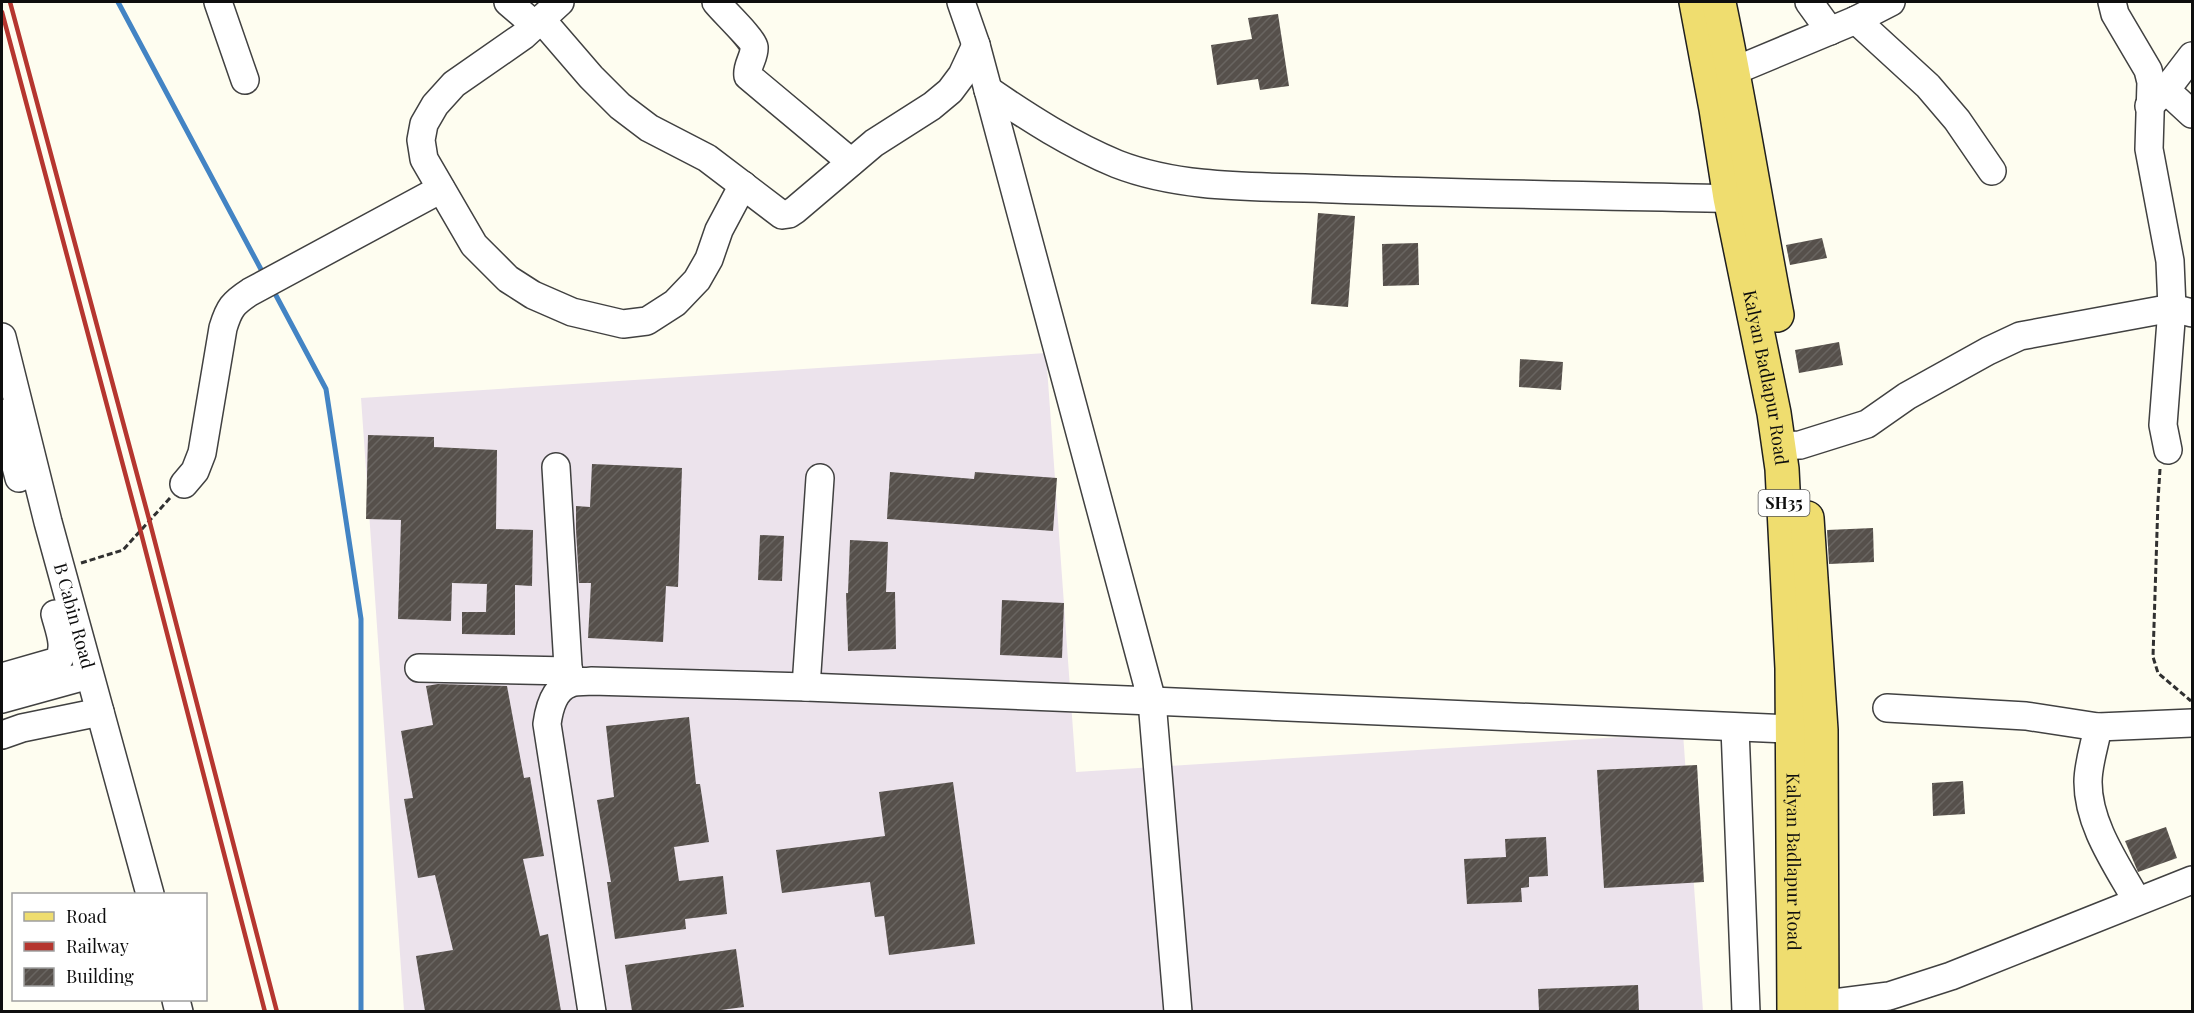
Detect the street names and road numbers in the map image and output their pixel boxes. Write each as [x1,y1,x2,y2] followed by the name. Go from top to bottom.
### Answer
[1738,288,1794,467] street label: Kalyan Badlapur Road
[1758,490,1810,516] road number: SH35
[49,560,101,672] street label: B Cabin Road
[1782,773,1807,951] street label: Kalyan Badlapur Road

